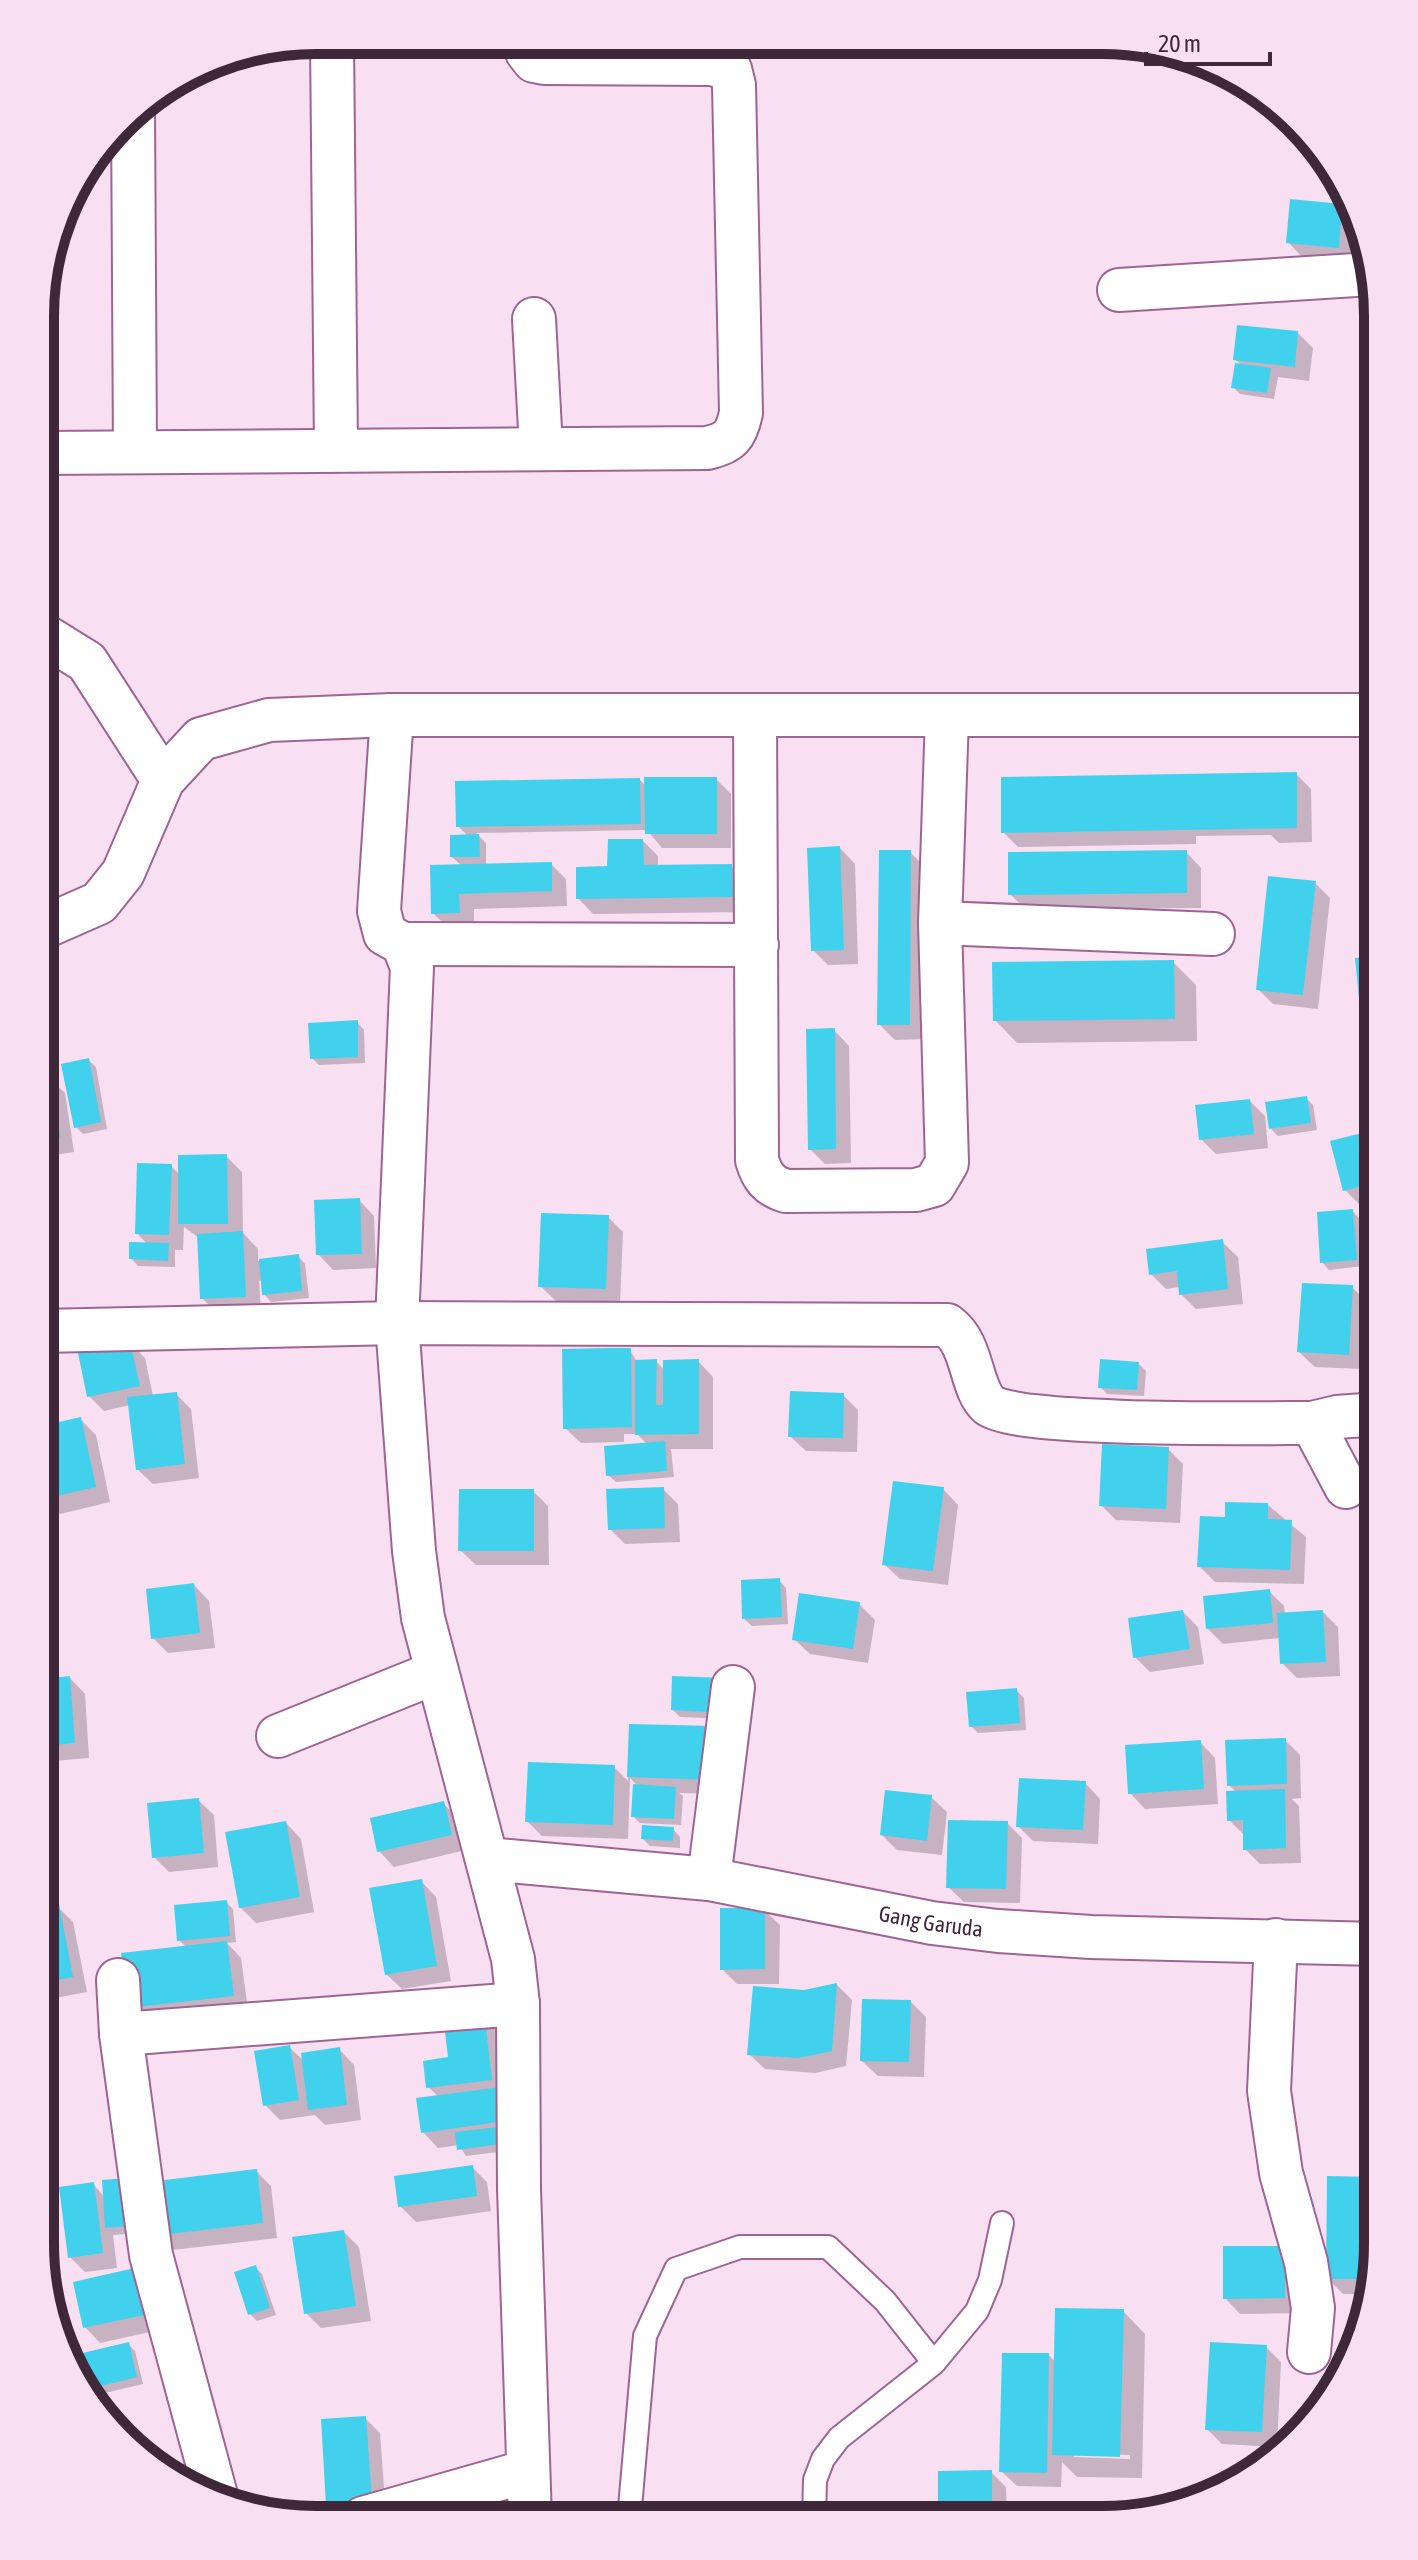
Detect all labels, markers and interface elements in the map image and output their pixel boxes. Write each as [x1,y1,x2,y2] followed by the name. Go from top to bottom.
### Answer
[1146,16,1270,66] scale bar
[1158,30,1201,57] text: 20 m
[877,1900,984,1942] street label: Gang Garuda

